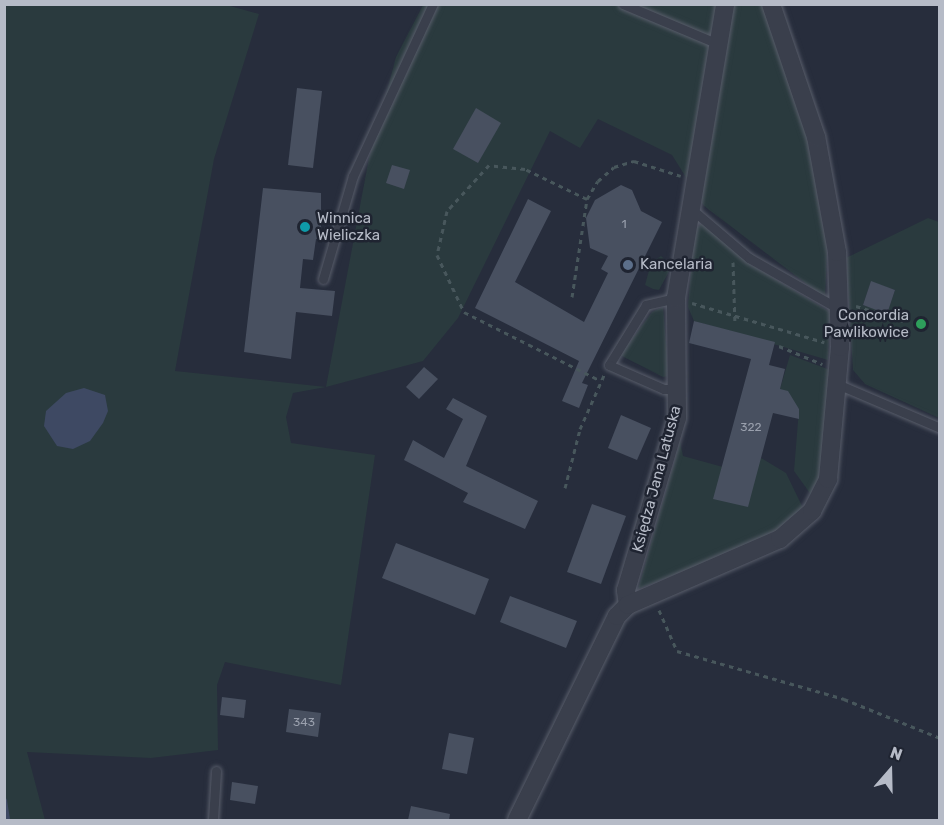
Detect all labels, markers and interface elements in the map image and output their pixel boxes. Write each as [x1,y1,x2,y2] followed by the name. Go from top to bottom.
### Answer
[317,209,380,244] place label: Winnica Wieliczka
[621,218,627,232] house number: 1
[298,220,312,234] marker: Winnica Wieliczka
[640,256,712,274] place label: Kancelaria
[621,258,635,272] marker: Kancelaria
[824,306,909,341] place label: Concordia Pawlikowice
[914,317,928,331] marker: Concordia Pawlikowice
[629,404,685,554] street label: Księdza Jana Latuska
[740,421,762,435] house number: 322
[293,716,315,730] house number: 343
[860,741,920,801] north arrow
[888,743,905,765] text: N

